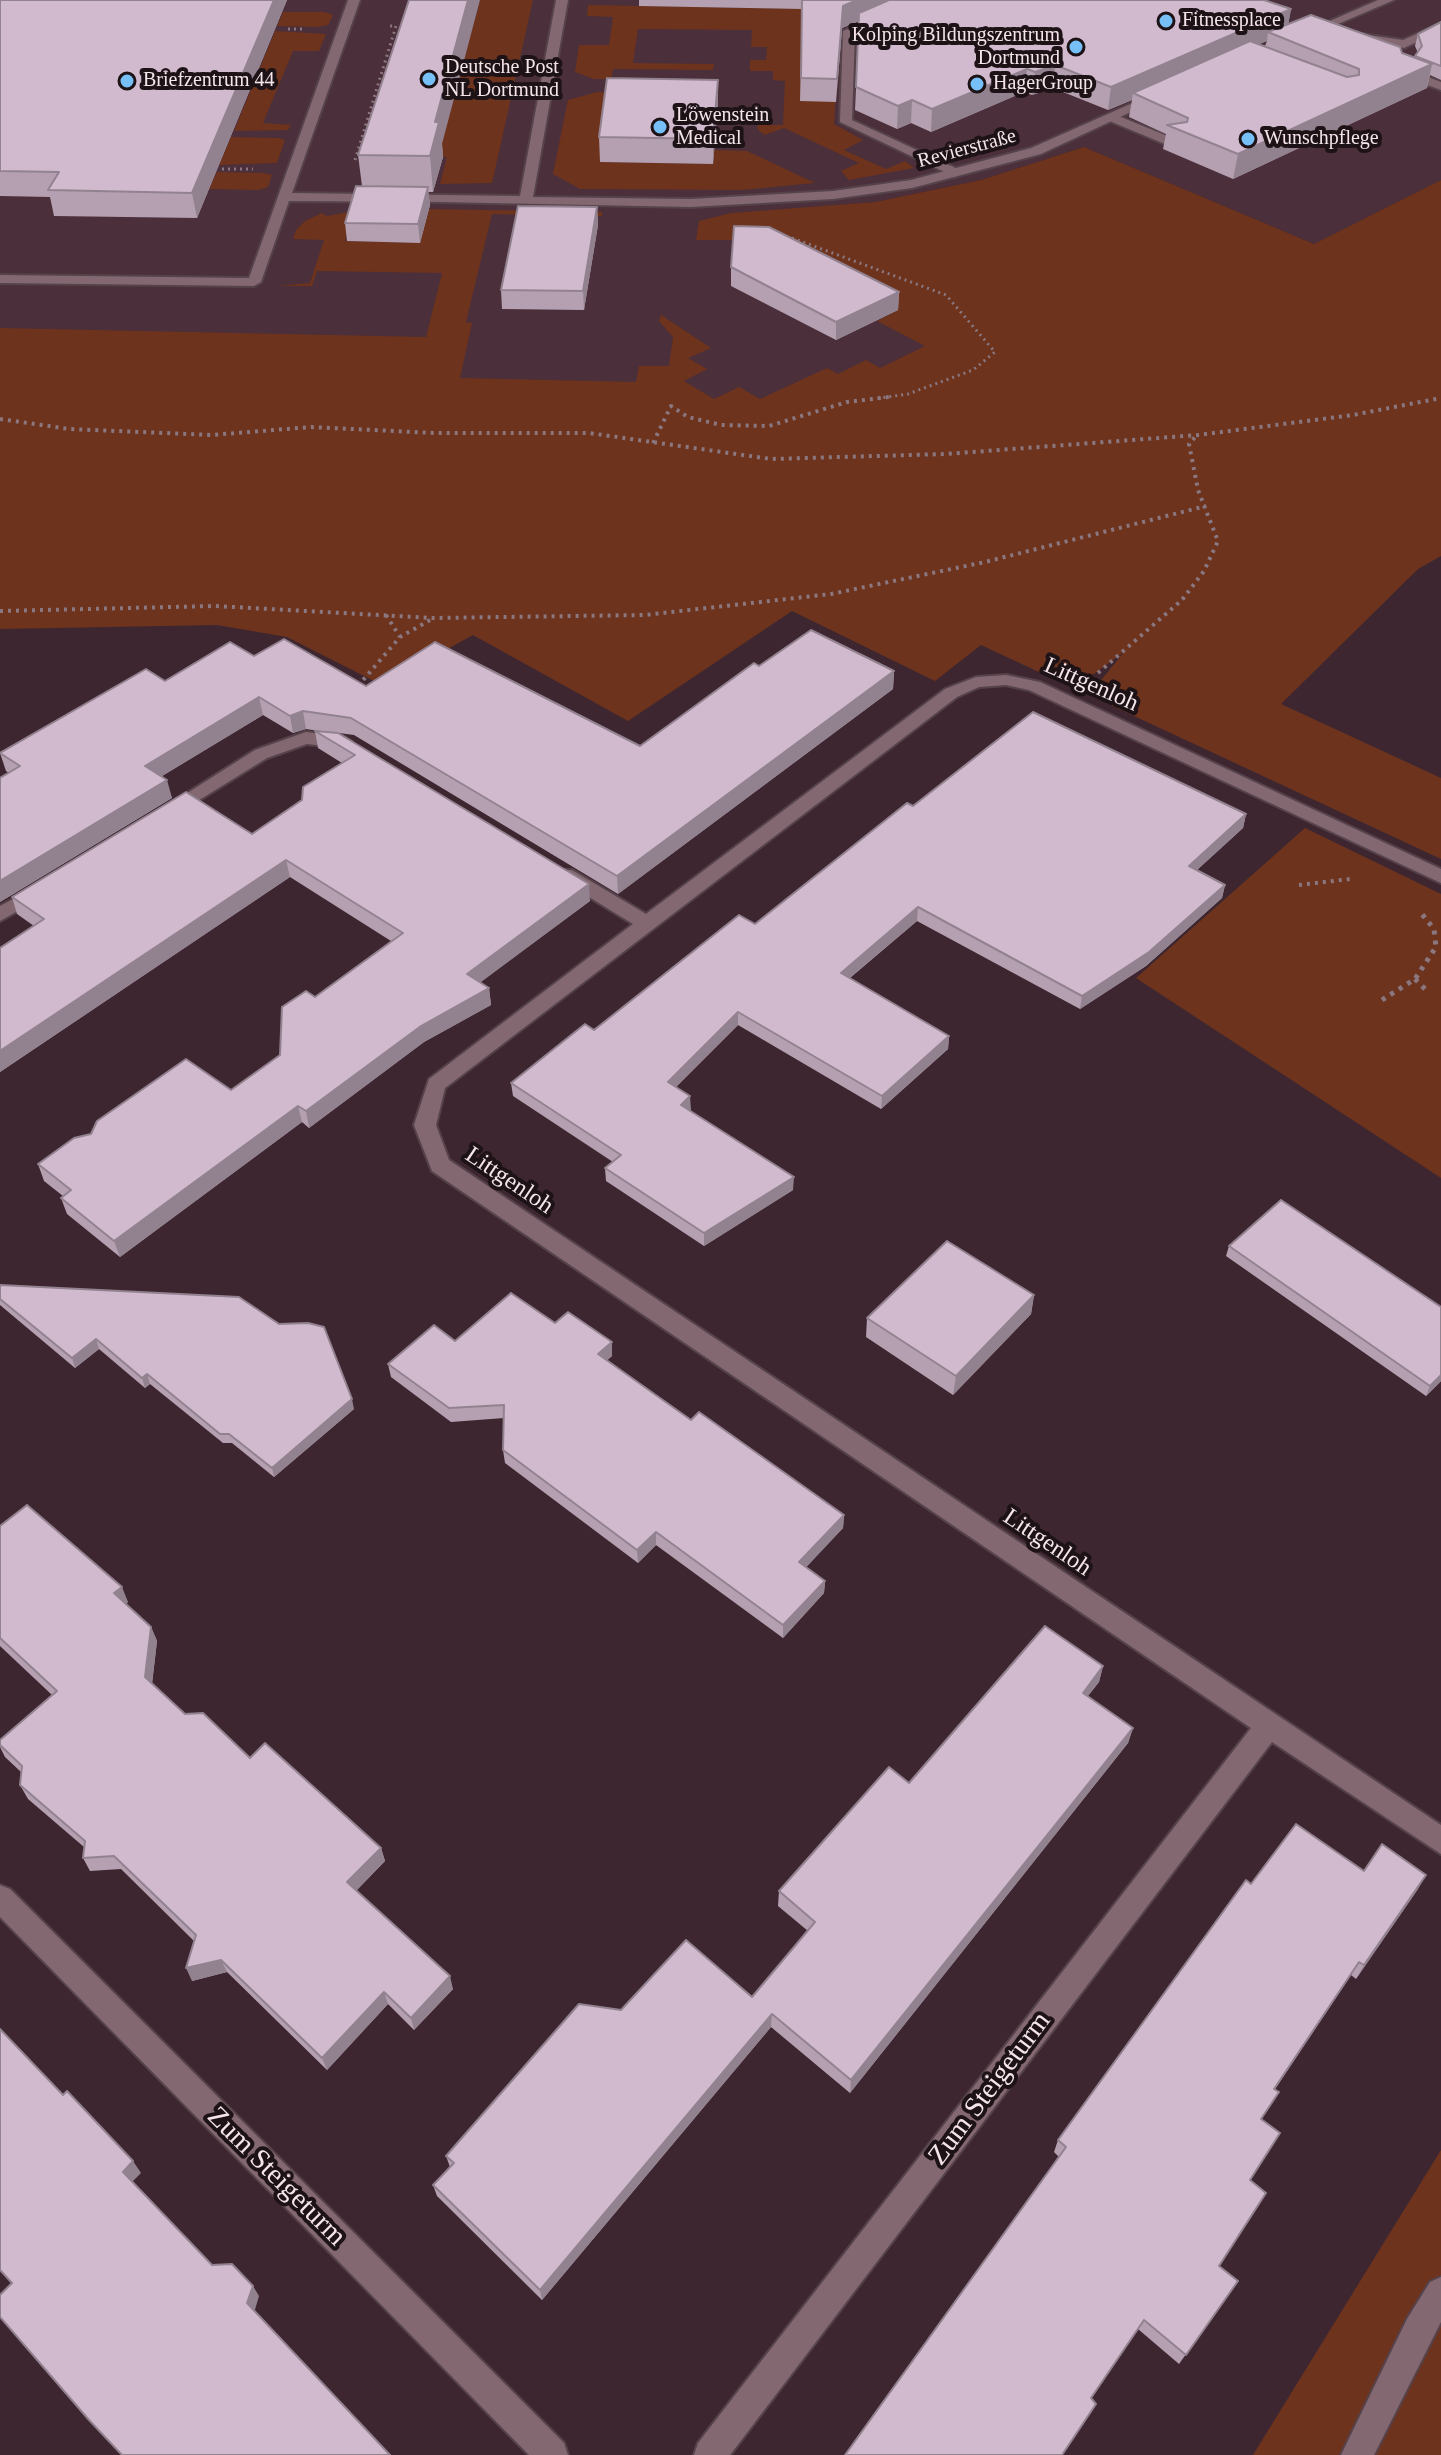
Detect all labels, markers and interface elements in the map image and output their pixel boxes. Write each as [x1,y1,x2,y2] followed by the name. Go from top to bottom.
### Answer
[1182,9,1281,33] place label: Fitnessplace
[1157,12,1175,30] marker: Fitnessplace
[852,24,1060,71] place label: Kolping Bildungszentrum Dortmund
[1067,38,1085,56] marker: Kolping Bildungszentrum Dortmund
[445,56,559,103] place label: Deutsche Post NL Dortmund
[143,69,275,93] place label: Briefzentrum 44
[420,70,438,88] marker: Deutsche Post NL Dortmund
[118,72,136,90] marker: Briefzentrum 44
[993,72,1093,96] place label: HagerGroup
[968,75,986,93] marker: HagerGroup
[676,104,769,151] place label: Löwenstein Medical
[651,118,669,136] marker: Löwenstein Medical
[915,124,1019,174] street label: Revierstraße
[1264,127,1379,151] place label: Wunschpflege
[1239,130,1257,148] marker: Wunschpflege
[1039,652,1143,718] street label: Littgenloh
[460,1141,558,1221] street label: Littgenloh
[998,1503,1096,1583] street label: Littgenloh
[922,2006,1058,2172] street label: Zum Steigeturm
[200,2101,352,2253] street label: Zum Steigeturm

